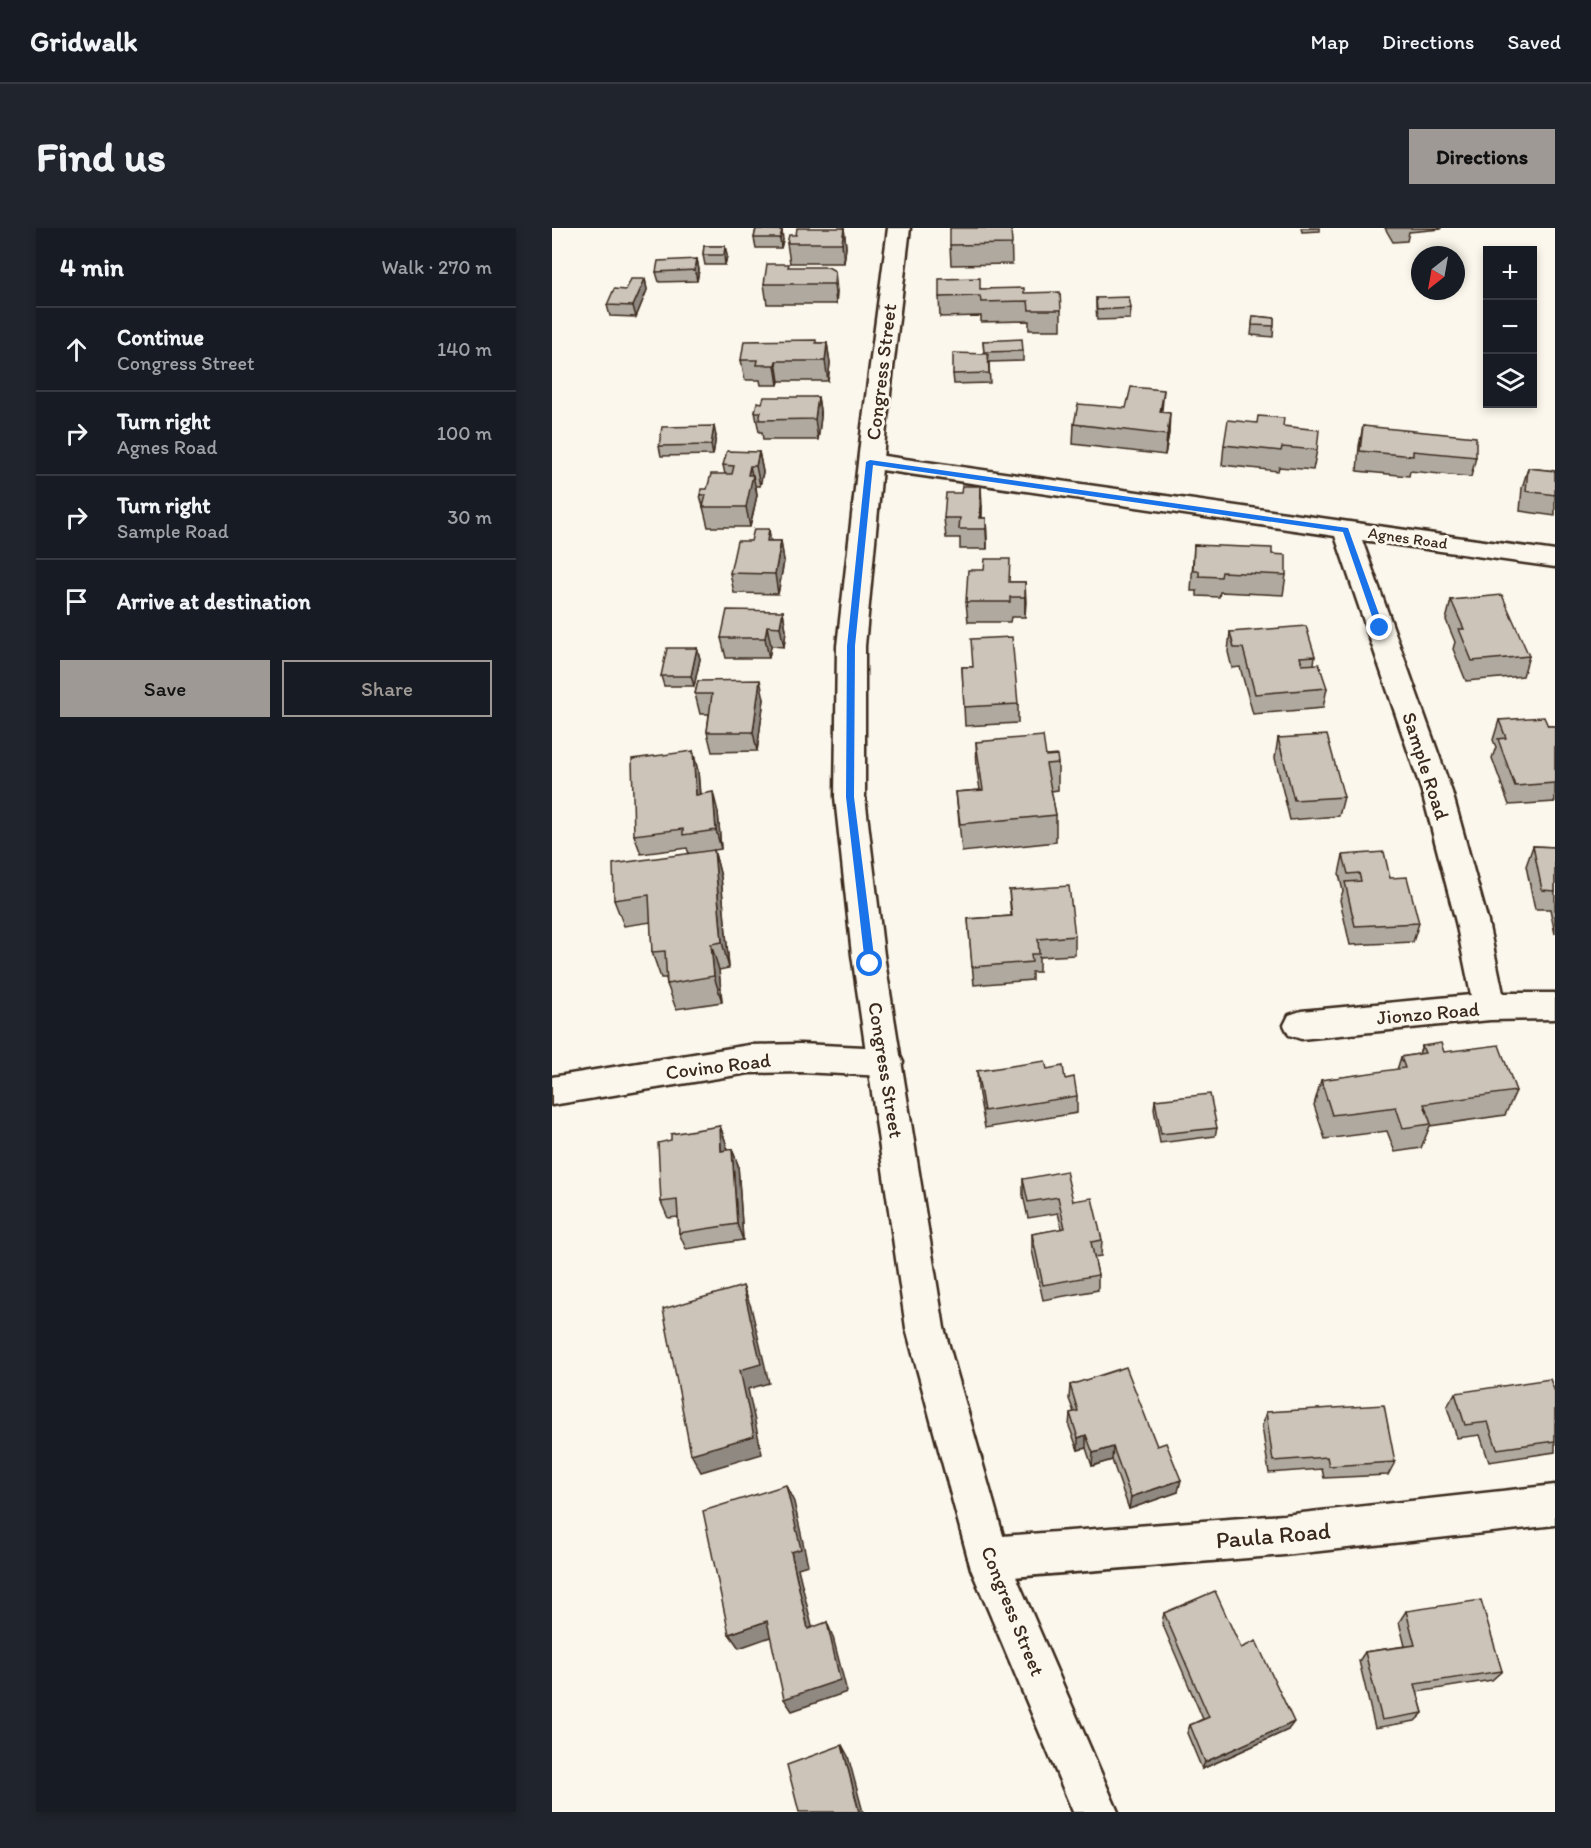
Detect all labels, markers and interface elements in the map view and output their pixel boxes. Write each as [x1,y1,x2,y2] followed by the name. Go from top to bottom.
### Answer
[30,24,138,58] text: Gridwalk
[1311,29,1349,54] text: Map
[1382,29,1474,54] text: Directions
[1507,29,1561,54] text: Saved
[1409,129,1555,184] button: Directions
[36,131,166,182] text: Find us
[1411,246,1465,300] north arrow
[1483,246,1537,408] map controls
[1483,246,1537,300] button: +
[60,251,124,283] text: 4 min
[381,255,492,279] text: Walk · 270 m
[1483,300,1537,354] button: −
[861,302,901,442] street label: Congress Street
[117,324,204,351] text: Continue
[60,333,93,366] icon: ahead
[437,337,492,361] text: 140 m
[117,351,255,375] text: Congress Street
[1483,354,1537,408] button: layers
[117,408,211,435] text: Turn right
[60,417,93,450] icon: right
[437,421,492,445] text: 100 m
[117,435,217,459] text: Agnes Road
[117,492,211,519] text: Turn right
[60,501,93,534] icon: right
[447,505,492,529] text: 30 m
[117,519,229,543] text: Sample Road
[1367,523,1449,553] street label: Agnes Road
[60,585,93,618] icon: arrive
[117,588,311,615] text: Arrive at destination
[1366,614,1392,640] route end
[60,660,270,717] button: Save
[282,660,492,717] button: Share
[1397,709,1455,823] street label: Sample Road
[856,950,882,976] route start
[1376,997,1480,1029] street label: Jionzo Road
[863,1000,909,1140] street label: Congress Street
[664,1048,772,1084] street label: Covino Road
[1214,1516,1332,1554] street label: Paula Road
[976,1543,1050,1680] street label: Congress Street

